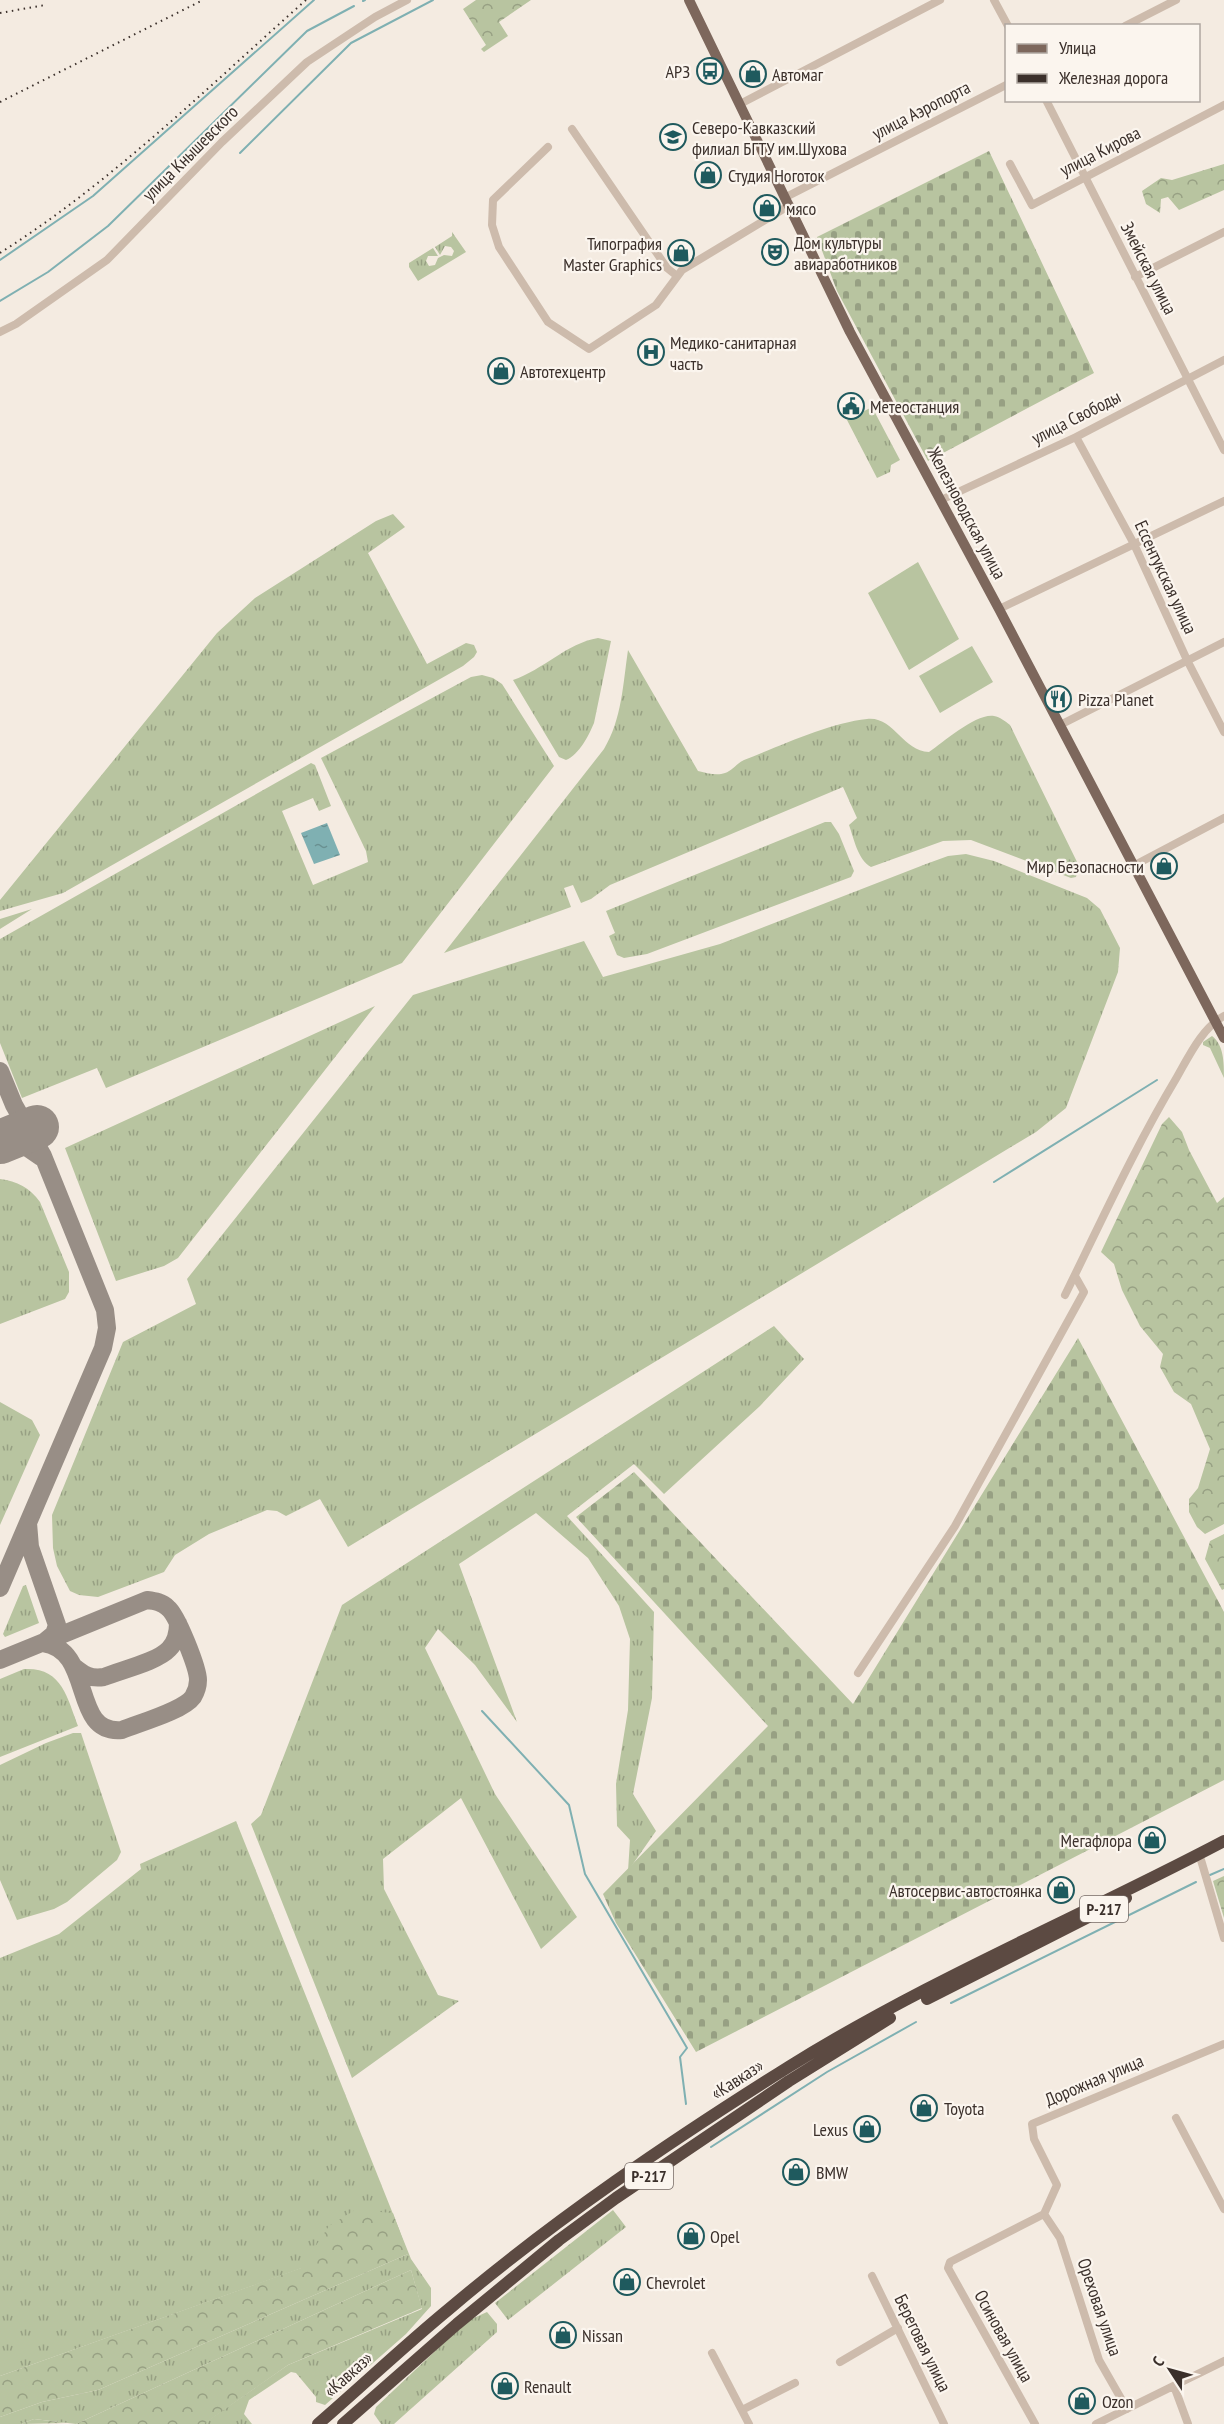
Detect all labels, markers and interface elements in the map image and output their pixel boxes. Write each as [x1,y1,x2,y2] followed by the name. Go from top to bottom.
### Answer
[1005,24,1200,102] legend
[1059,36,1096,59] text: Улица
[695,56,725,86] bus stop icon: АРЗ
[738,59,768,89] shop icon: Автомаг
[666,60,690,83] place label: АРЗ
[772,63,824,86] place label: Автомаг
[1058,66,1168,89] text: Железная дорога
[868,75,974,145] street label: улица Аэропорта
[137,100,243,206] street label: улица Кнышевского
[692,116,847,160] place label: Северо-Кавказский филиал БГТУ им.Шухова
[1056,121,1144,181] street label: улица Кирова
[658,122,688,152] school or university icon: Северо-Кавказский филиал БГТУ им.Шухова
[693,160,723,190] shop icon: Студия Ноготок
[728,164,825,187] place label: Студия Ноготок
[752,193,782,223] shop icon: мясо
[786,197,816,220] place label: мясо
[1116,218,1182,318] street label: Змейская улица
[794,231,897,275] place label: Дом культуры авиаработников
[563,232,662,276] place label: Типография Master Graphics
[760,237,790,267] theatre icon: Дом культуры авиаработников
[666,238,696,268] shop icon: Типография Master Graphics
[670,331,796,375] place label: Медико-санитарная часть
[636,337,666,367] hospital icon: Медико-санитарная часть
[486,356,516,386] shop icon: Автотехцентр
[520,360,606,383] place label: Автотехцентр
[1027,385,1125,449] street label: улица Свободы
[836,391,866,421] public building icon: Метеостанция
[870,395,959,418] place label: Метеостанция
[922,442,1011,583] street label: Железноводская улица
[1130,517,1202,637] street label: Ессентукская улица
[1043,684,1073,714] restaurant icon: Pizza Planet
[1078,688,1154,711] place label: Pizza Planet
[1149,851,1179,881] shop icon: Мир Безопасности
[1027,855,1144,878] place label: Мир Безопасности
[1137,1825,1167,1855] shop icon: Мегафлора
[1061,1829,1132,1852] place label: Мегафлора
[1046,1875,1076,1905] shop icon: Автосервис-автостоянка
[889,1879,1042,1902] place label: Автосервис-автостоянка
[1080,1896,1128,1922] road number: Р-217
[1041,2049,1147,2111] street label: Дорожная улица
[707,2054,768,2104] street label: «Кавказ»
[909,2093,939,2123] shop icon: Toyota
[944,2097,984,2120] place label: Toyota
[852,2114,882,2144] shop icon: Lexus
[813,2118,848,2141] place label: Lexus
[781,2157,811,2187] shop icon: BMW
[816,2161,848,2184] place label: BMW
[625,2163,673,2189] road number: Р-217
[676,2221,706,2251] shop icon: Opel
[710,2225,740,2248] place label: Opel
[1073,2255,1127,2359] street label: Ореховая улица
[612,2267,642,2297] shop icon: Chevrolet
[646,2271,706,2294] place label: Chevrolet
[969,2286,1039,2386] street label: Осиновая улица
[890,2290,956,2396] street label: Береговая улица
[548,2320,578,2350] shop icon: Nissan
[582,2324,623,2347] place label: Nissan
[1140,2340,1200,2400] north arrow
[319,2346,377,2402] street label: «Кавказ»
[1148,2352,1169,2370] text: С
[490,2371,520,2401] shop icon: Renault
[524,2375,571,2398] place label: Renault
[1067,2386,1097,2416] shop icon: Ozon
[1102,2390,1134,2413] place label: Ozon

